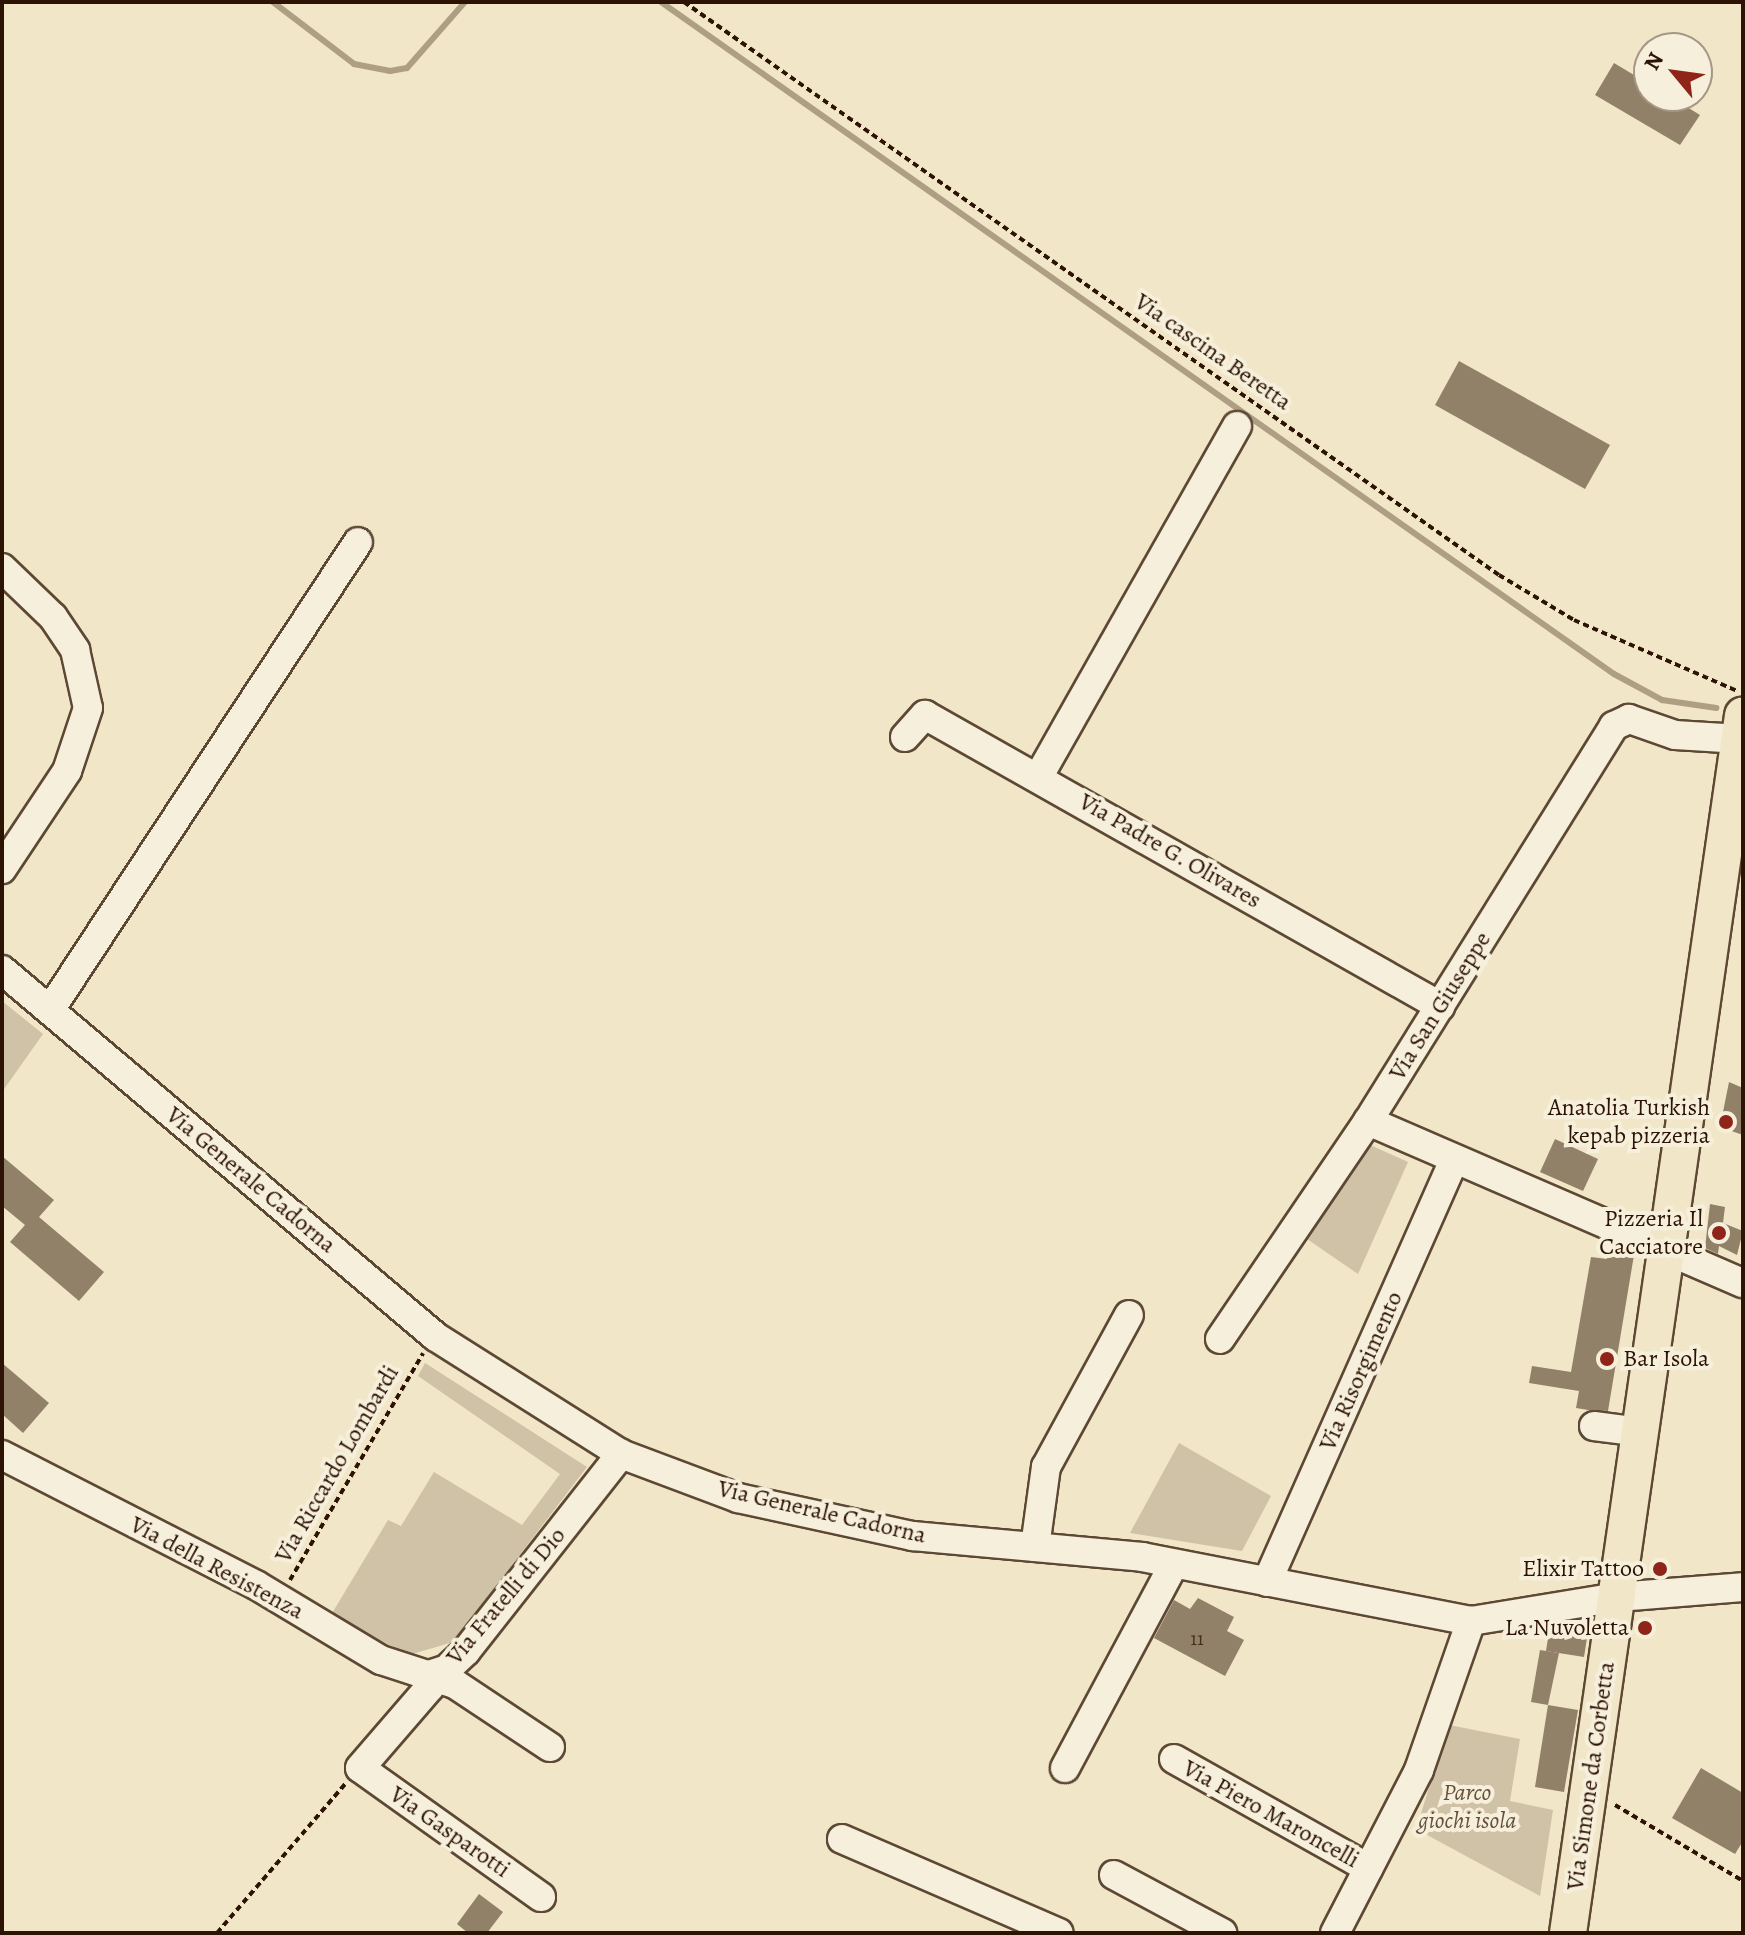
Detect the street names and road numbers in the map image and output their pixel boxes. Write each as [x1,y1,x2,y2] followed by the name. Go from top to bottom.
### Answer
[1129,287,1297,417] street label: Via cascina Beretta
[1074,787,1266,915] street label: Via Padre G. Olivares
[1383,927,1497,1085] street label: Via San Giuseppe
[160,1101,342,1259] street label: Via Generale Cadorna
[1313,1287,1409,1455] street label: Via Risorgimento
[269,1360,405,1568] street label: Via Riccardo Lombardi
[715,1474,929,1550] street label: Via Generale Cadorna
[125,1510,309,1626] street label: Via della Resistenza
[440,1522,572,1670] street label: Via Fratelli di Dio
[1561,1660,1621,1892] street label: Via Simone da Corbetta
[1178,1754,1364,1874] street label: Via Piero Maroncelli
[384,1780,516,1884] street label: Via Gasparotti

